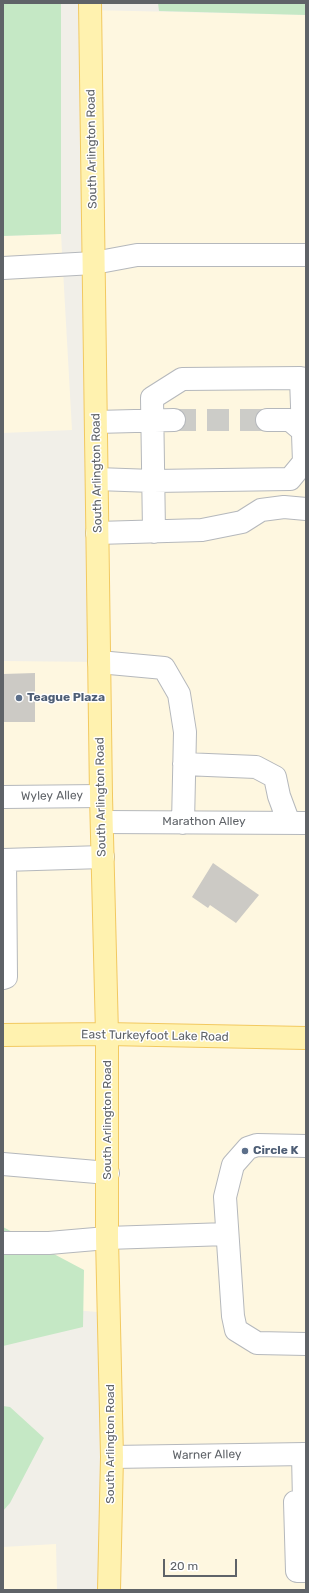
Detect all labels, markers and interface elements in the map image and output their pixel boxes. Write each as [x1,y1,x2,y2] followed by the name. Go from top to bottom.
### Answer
[84,89,100,209] street label: South Arlington Road
[89,413,105,533] street label: South Arlington Road
[27,691,105,705] place label: Teague Plaza
[14,693,24,703] marker: Teague Plaza
[93,737,109,857] street label: South Arlington Road
[21,788,83,804] street label: Wyley Alley
[162,815,246,829] street label: Marathon Alley
[81,1028,229,1044] street label: East Turkeyfoot Lake Road
[101,1060,115,1180] street label: South Arlington Road
[253,1144,298,1158] place label: Circle K
[240,1146,250,1156] marker: Circle K
[104,1384,118,1504] street label: South Arlington Road
[172,1447,242,1463] street label: Warner Alley
[165,1551,239,1577] scale bar
[170,1559,198,1573] text: 20 m

